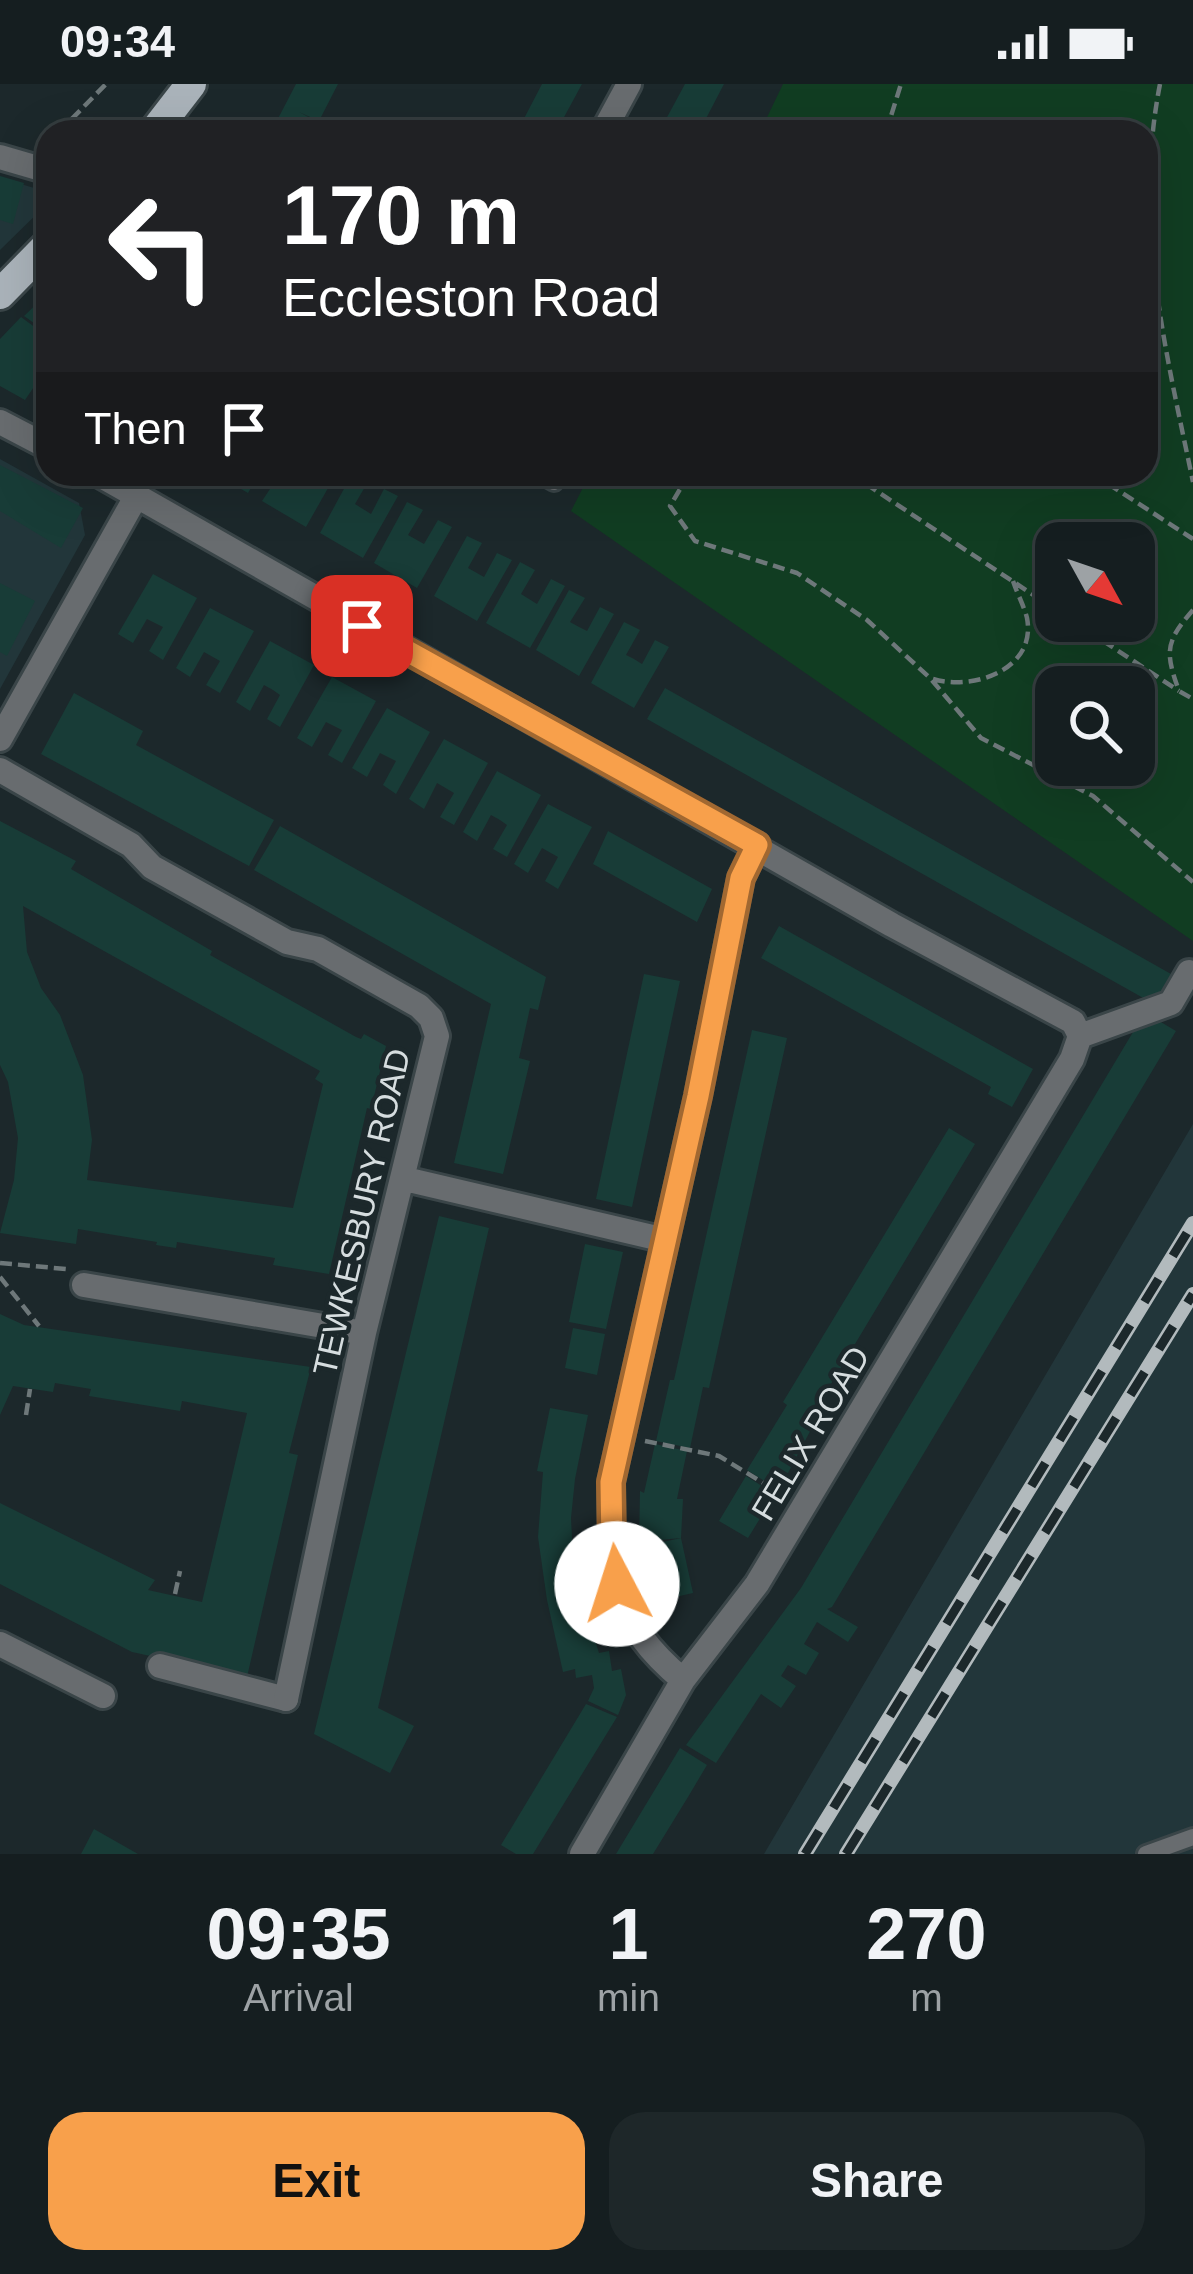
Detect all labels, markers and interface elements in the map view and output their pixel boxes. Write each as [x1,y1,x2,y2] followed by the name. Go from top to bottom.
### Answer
[60,16,175,67] text: 09:34
[84,168,240,324] icon: left
[282,168,520,262] text: 170 m
[282,267,660,327] text: Eccleston Road
[211,396,277,462] icon: arrive
[84,403,187,454] text: Then
[1035,522,1155,642] north arrow
[1035,522,1155,786] map controls
[311,575,413,677] pin
[329,593,395,659] icon: arrive
[1035,666,1155,786] button: search
[306,1045,417,1379] street label: TEWKESBURY ROAD
[744,1340,877,1527] street label: FELIX ROAD
[554,1521,680,1647] position arrow
[206,1894,391,1974] text: 09:35
[608,1894,649,1974] text: 1
[866,1894,987,1974] text: 270
[243,1976,354,2019] text: Arrival
[597,1976,660,2019] text: min
[910,1976,943,2019] text: m
[48,2112,585,2250] button: Exit
[609,2112,1145,2250] button: Share

